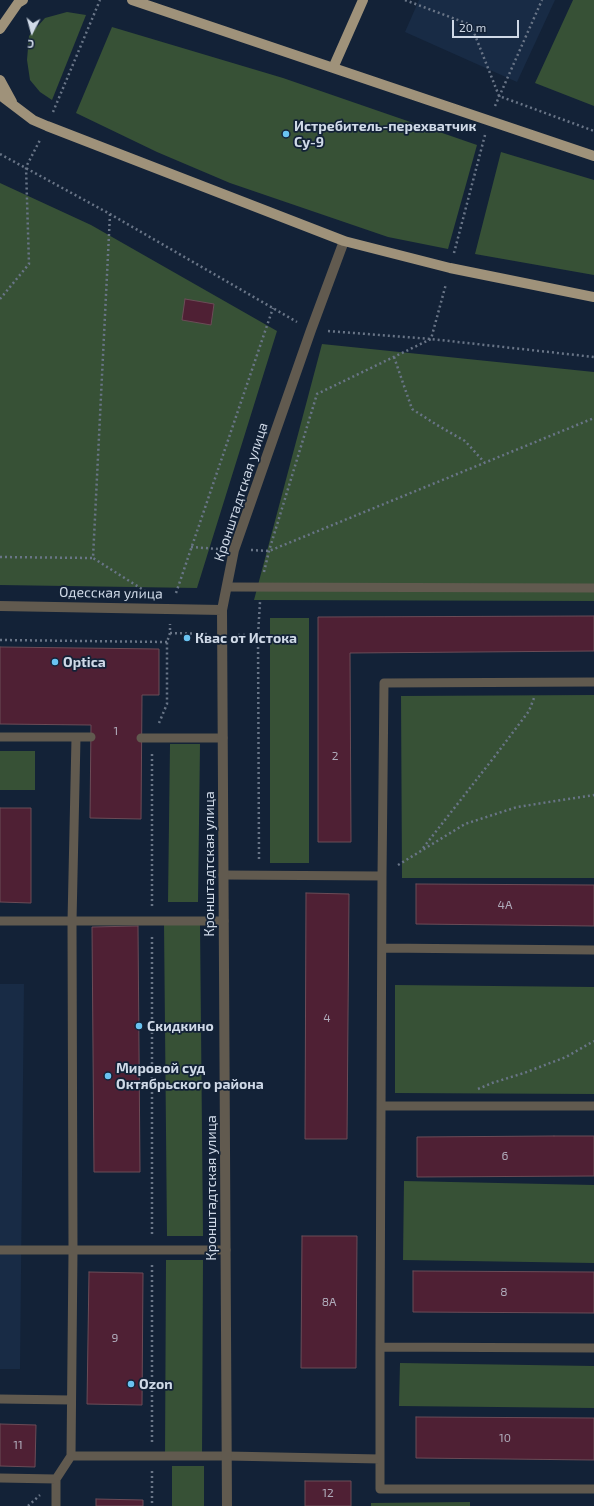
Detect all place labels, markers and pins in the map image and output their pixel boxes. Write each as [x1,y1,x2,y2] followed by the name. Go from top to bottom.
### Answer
[294,118,476,150] place label: Истребитель-перехватчик Су-9
[281,129,291,139] marker: Истребитель-перехватчик Су-9
[195,630,297,646] place label: Квас от Истока
[182,633,192,643] marker: Квас от Истока
[63,654,106,670] place label: Optica
[50,657,60,667] marker: Optica
[147,1018,214,1034] place label: Скидкино
[134,1021,144,1031] marker: Скидкино
[116,1060,264,1092] place label: Мировой суд Октябрьского района
[103,1071,113,1081] marker: Мировой суд Октябрьского района
[139,1376,173,1392] place label: Ozon
[126,1379,136,1389] marker: Ozon

